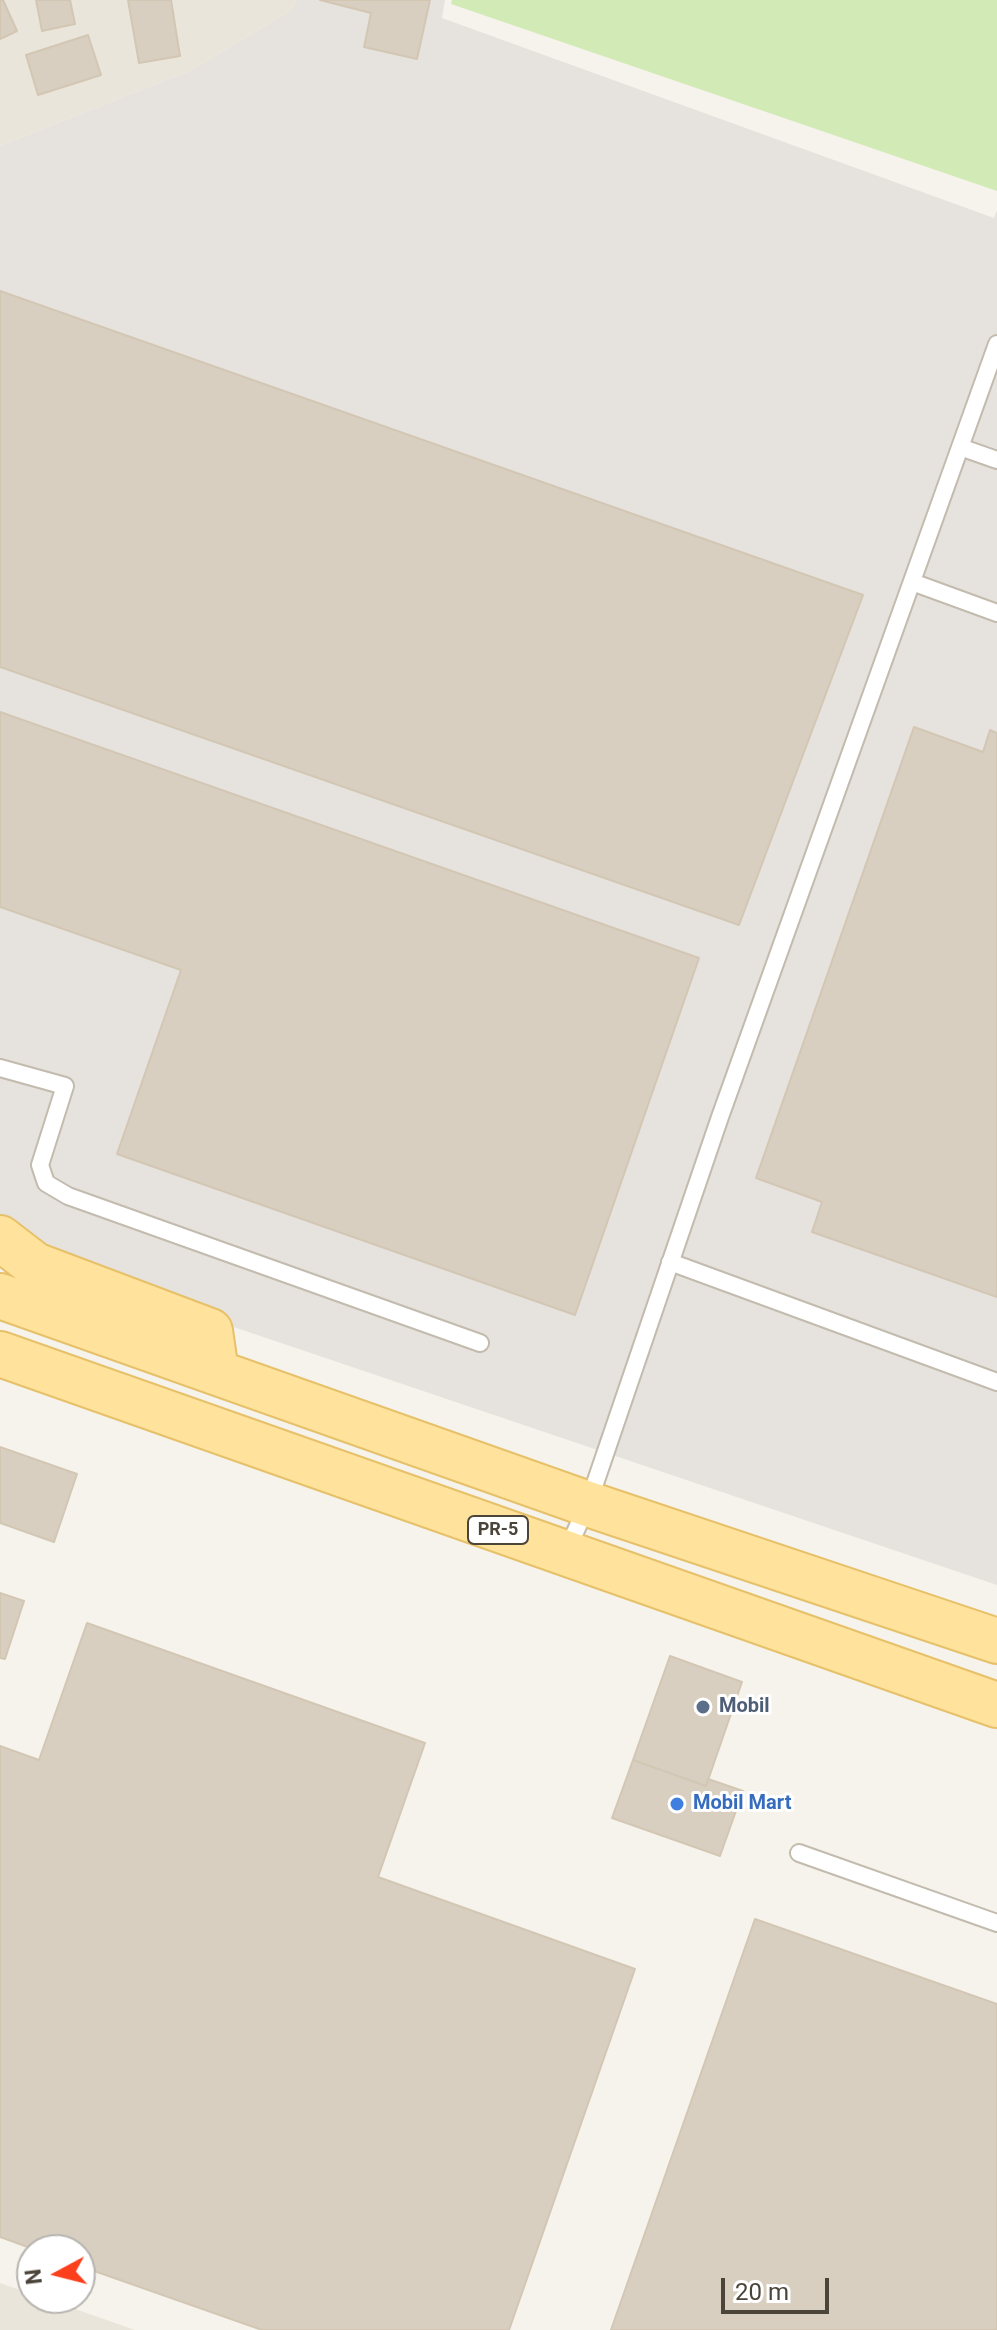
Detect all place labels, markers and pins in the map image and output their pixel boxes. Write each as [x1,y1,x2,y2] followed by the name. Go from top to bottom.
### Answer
[719,1695,770,1719] place label: Mobil
[694,1698,712,1716] marker: Mobil
[693,1792,791,1816] place label: Mobil Mart
[668,1795,686,1813] marker: Mobil Mart

